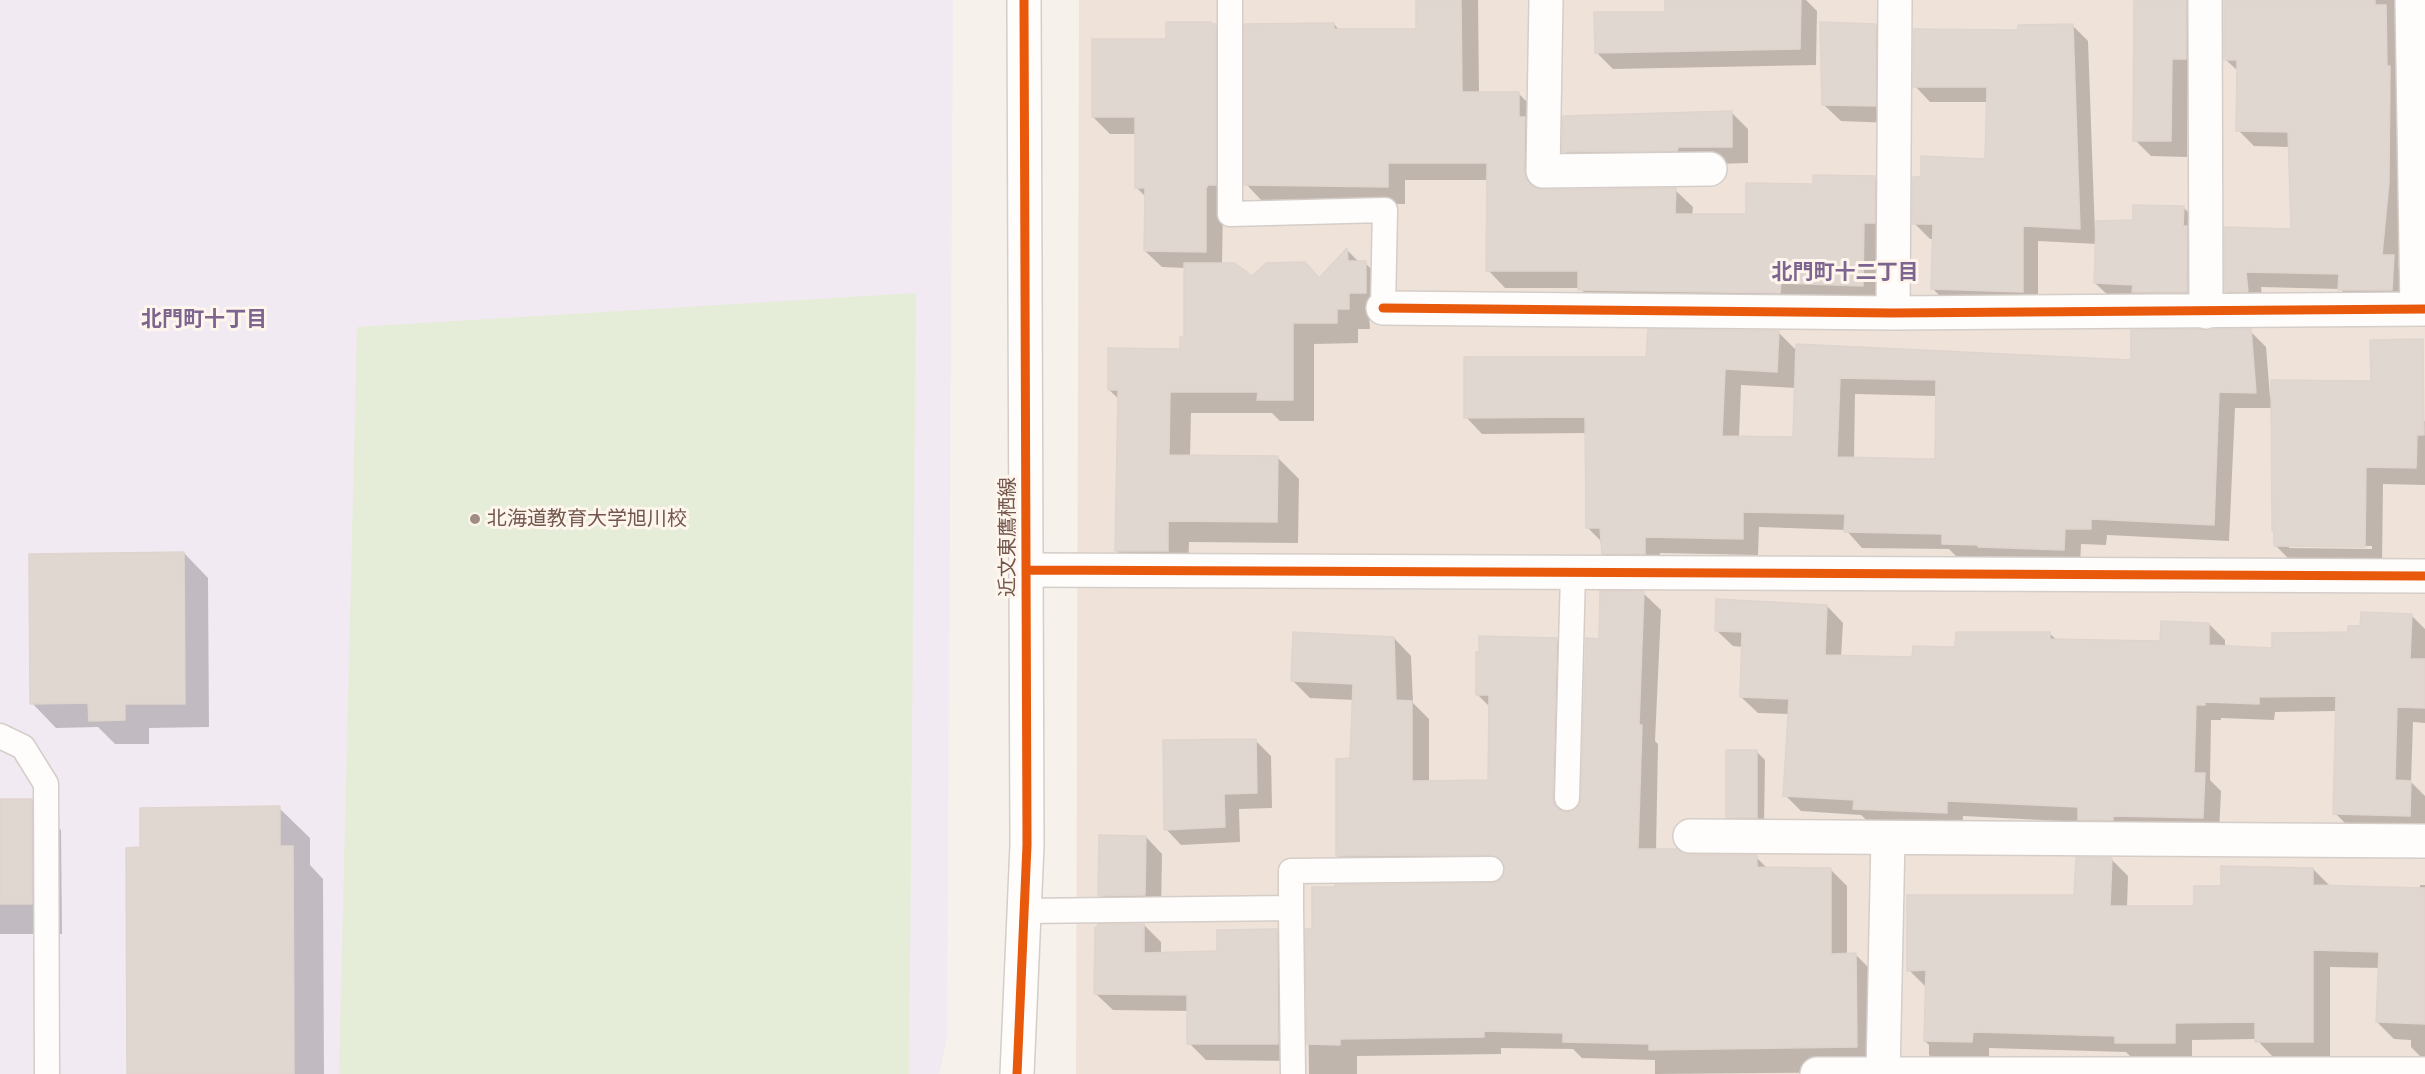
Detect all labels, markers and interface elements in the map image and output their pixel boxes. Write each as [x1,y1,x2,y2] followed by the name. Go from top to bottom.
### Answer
[1772,260,1918,286] district label: 北門町十二丁目
[141,307,267,333] district label: 北門町十丁目
[996,477,1020,597] street label: 近文東鷹栖線
[487,507,687,531] place label: 北海道教育大学旭川校
[468,512,482,526] marker: 北海道教育大学旭川校

